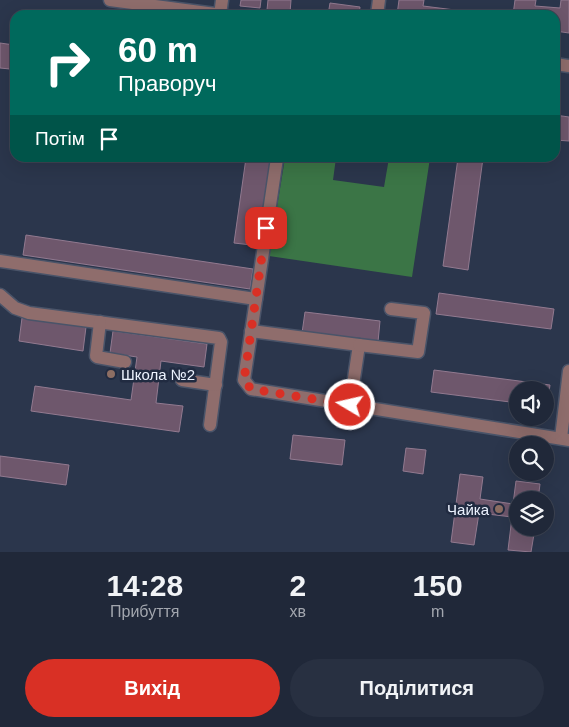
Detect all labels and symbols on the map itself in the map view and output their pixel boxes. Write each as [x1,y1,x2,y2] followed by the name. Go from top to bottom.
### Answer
[245,207,287,249] pin
[121,366,195,383] place label: Школа №2
[105,368,117,380] marker: Школа №2
[323,378,375,430] position arrow
[447,501,490,518] place label: Чайка
[493,503,505,515] marker: Чайка

